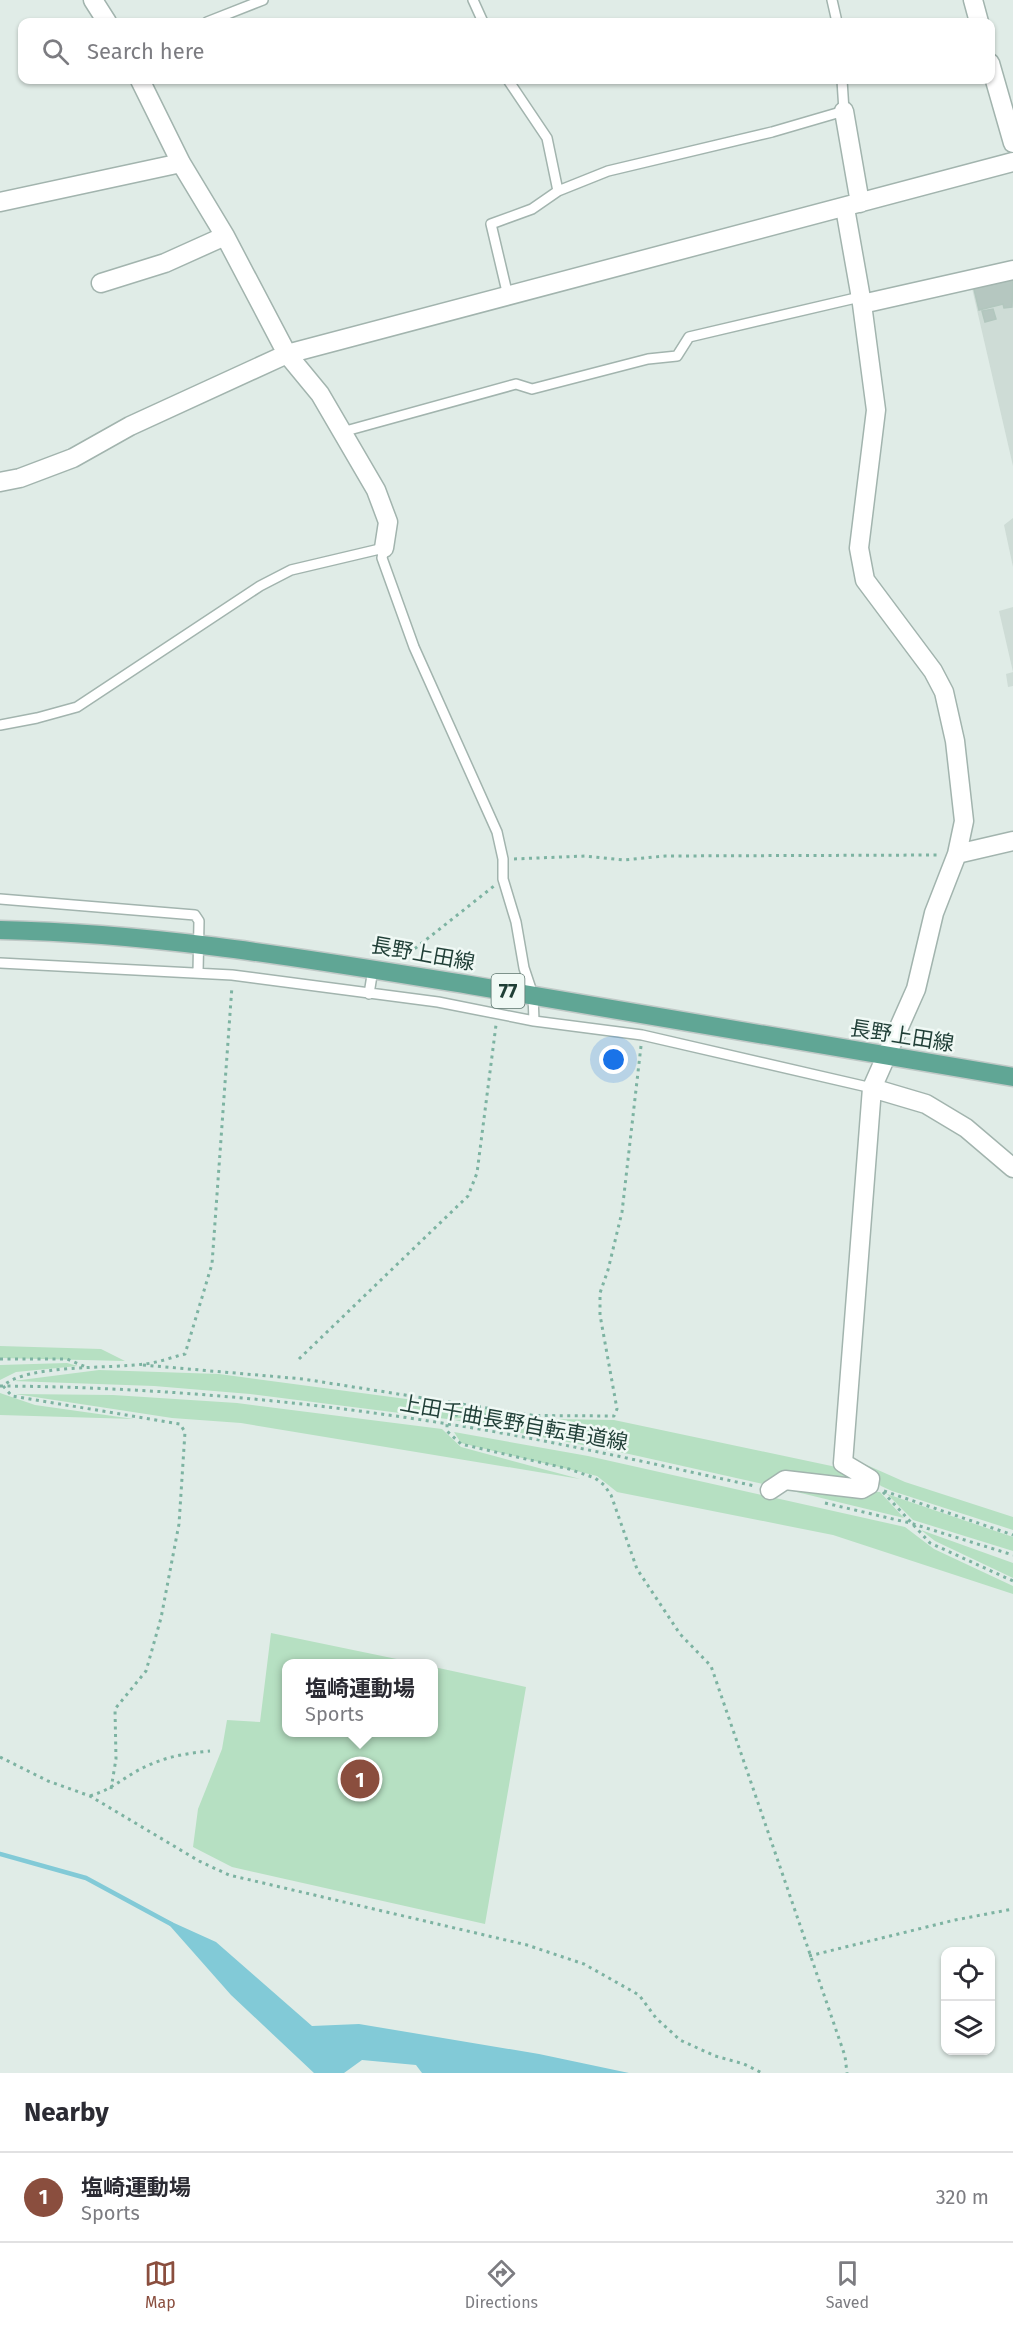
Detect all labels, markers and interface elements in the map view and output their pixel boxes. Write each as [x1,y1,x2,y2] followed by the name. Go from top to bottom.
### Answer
[18,18,995,84] search box
[39,35,72,68] icon: search
[87,38,205,65] text: Search here
[369,932,477,976] street label: 長野上田線
[492,974,524,1008] road number: 77
[848,1015,956,1057] street label: 長野上田線
[599,1045,628,1074] your location
[398,1390,630,1456] street label: 上田千曲長野自転車道線
[282,1659,438,1737] popup
[305,1675,415,1702] text: 塩崎運動場
[305,1702,364,1726] text: Sports
[340,1756,380,1802] pin: 1
[941,1947,995,2055] map controls
[941,1947,995,2001] button: locate
[941,2001,995,2055] button: layers
[24,2097,109,2128] text: Nearby
[81,2174,191,2201] text: 塩崎運動場
[39,2185,48,2209] text: 1
[936,2185,989,2209] text: 320 m
[81,2201,140,2225] text: Sports
[144,2257,177,2312] tab: Map
[465,2257,538,2312] tab: Directions
[826,2257,869,2312] tab: Saved

